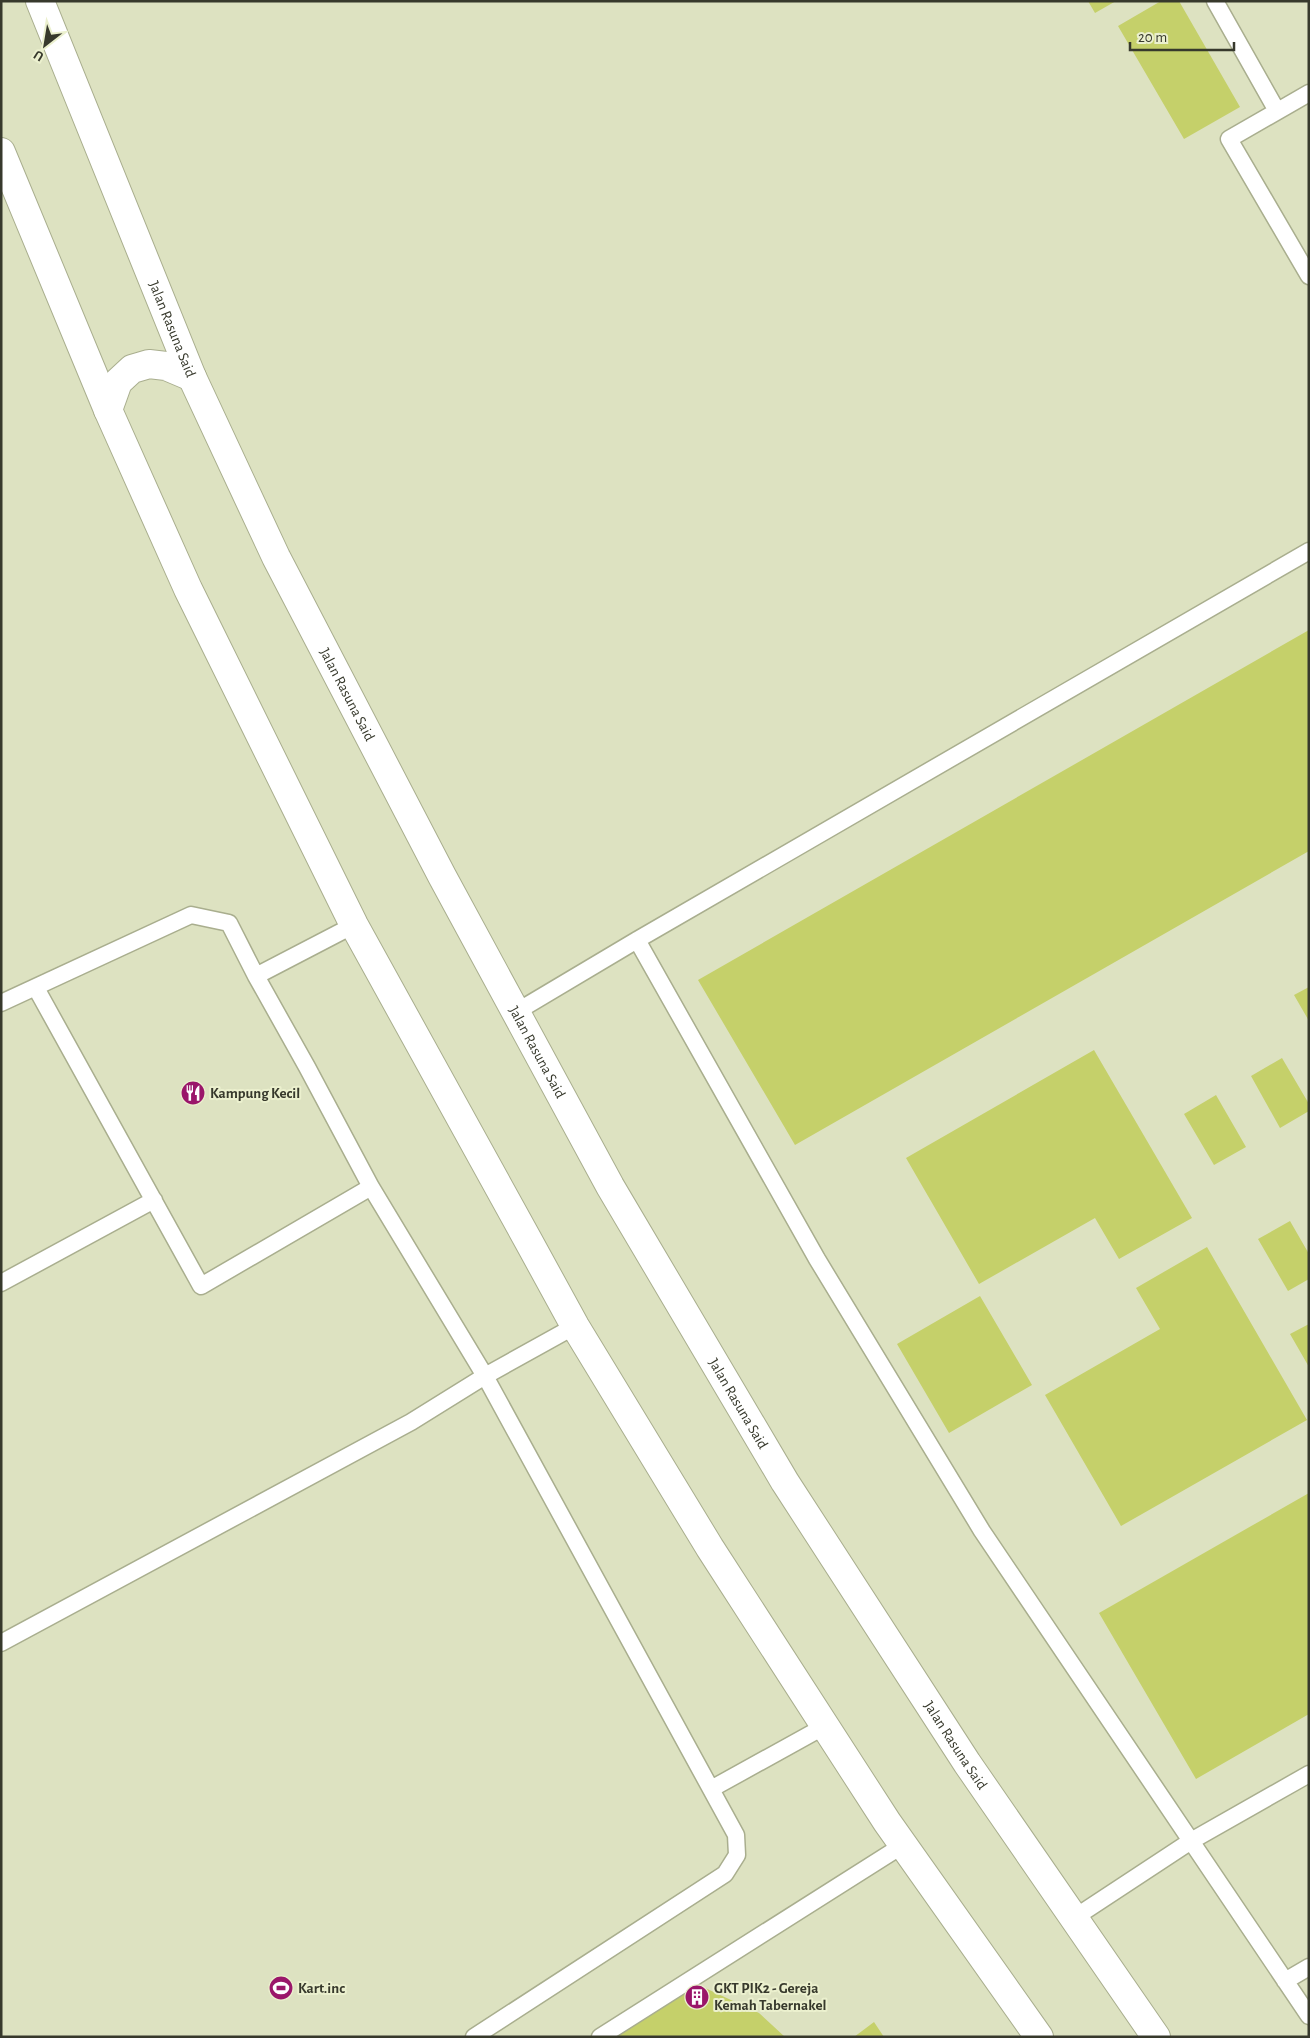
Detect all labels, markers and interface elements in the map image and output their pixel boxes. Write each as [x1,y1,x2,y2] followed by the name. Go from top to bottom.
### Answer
[20,20,70,70] north arrow
[1130,20,1234,52] scale bar
[1138,30,1167,45] text: 20 m
[31,47,46,64] text: U
[147,279,199,380] street label: Jalan Rasuna Said
[317,645,378,743] street label: Jalan Rasuna Said
[506,1003,568,1101] street label: Jalan Rasuna Said
[180,1080,206,1106] restaurant icon: Kampung Kecil
[210,1086,300,1101] place label: Kampung Kecil
[706,1356,771,1452] street label: Jalan Rasuna Said
[921,1698,990,1792] street label: Jalan Rasuna Said
[268,1975,294,2001] sports icon: Kart.inc
[298,1981,345,1996] place label: Kart.inc
[714,1981,826,2013] place label: GKT PIK2 - Gereja Kemah Tabernakel
[684,1984,710,2010] building icon: GKT PIK2 - Gereja Kemah Tabernakel

